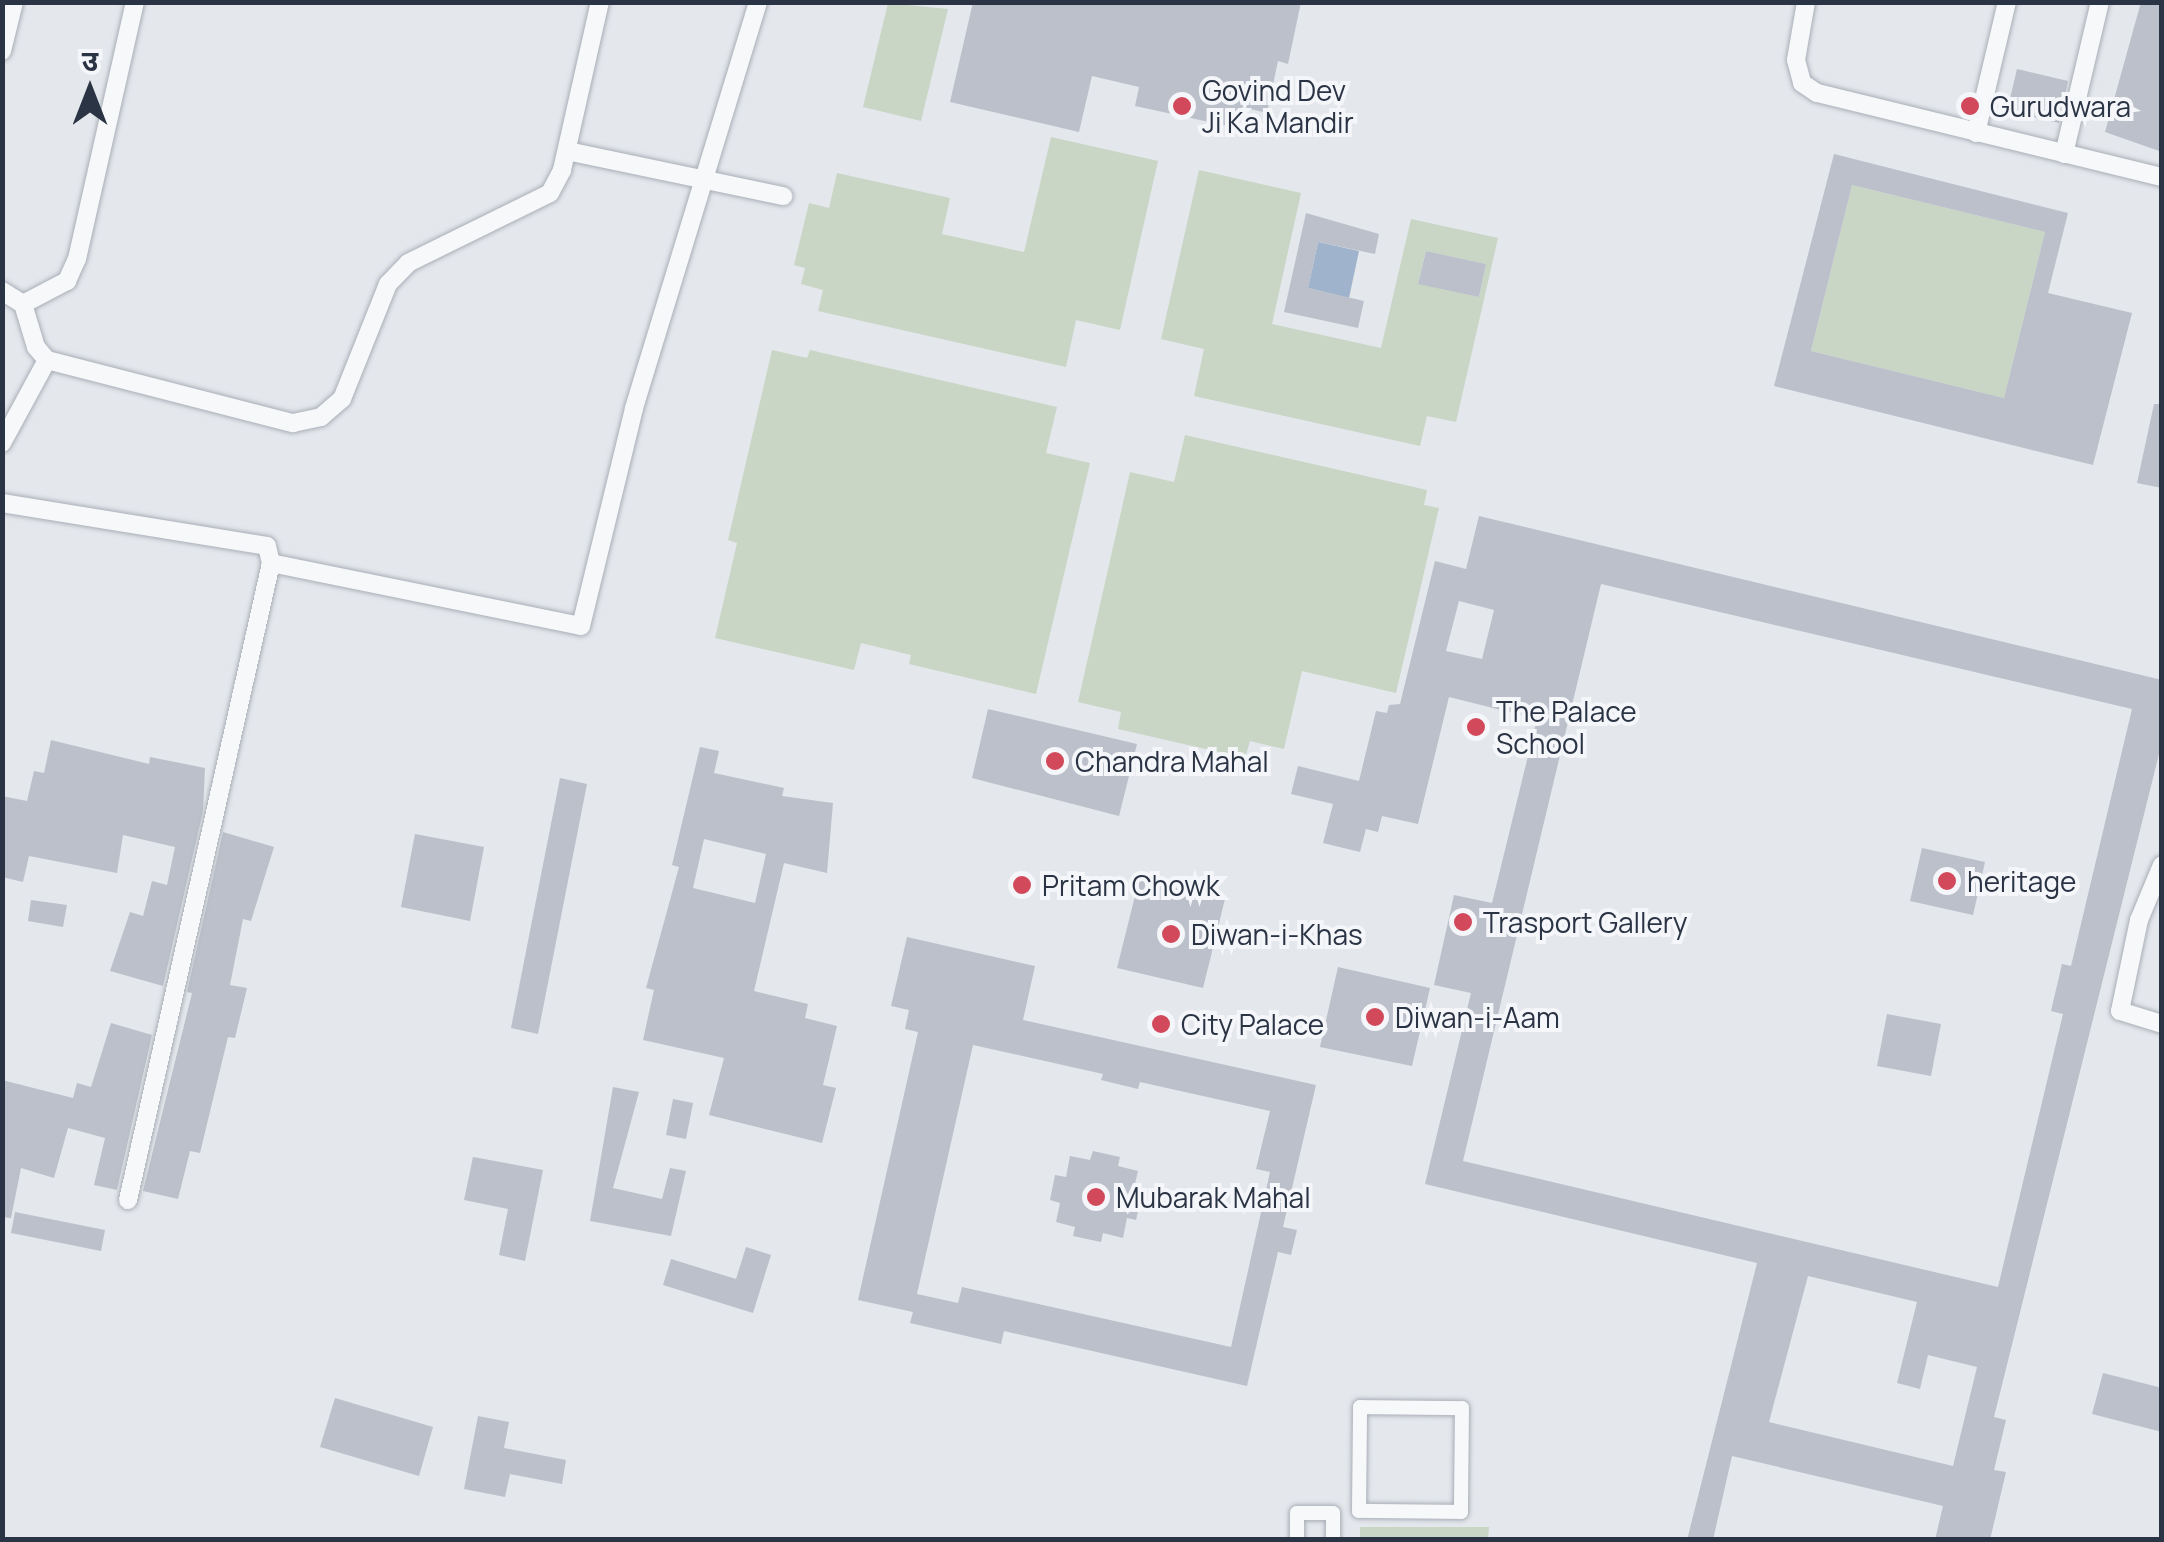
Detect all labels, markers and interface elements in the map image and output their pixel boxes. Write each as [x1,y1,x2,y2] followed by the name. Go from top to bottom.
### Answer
[40,40,140,140] north arrow
[82,41,98,79] text: उ
[1202,73,1354,139] place label: Govind Dev Ji Ka Mandir
[1990,89,2131,123] place label: Gurudwara
[1171,95,1193,117] marker: Govind Dev Ji Ka Mandir
[1959,95,1981,117] marker: Gurudwara
[1496,694,1637,760] place label: The Palace School
[1465,716,1487,738] marker: The Palace School
[1075,744,1269,778] place label: Chandra Mahal
[1044,750,1066,772] marker: Chandra Mahal
[1967,864,2076,898] place label: heritage
[1042,868,1220,902] place label: Pritam Chowk
[1936,870,1958,892] marker: heritage
[1011,874,1033,896] marker: Pritam Chowk
[1483,905,1688,939] place label: Trasport Gallery
[1452,911,1474,933] marker: Trasport Gallery
[1191,917,1363,951] place label: Diwan-i-Khas
[1160,923,1182,945] marker: Diwan-i-Khas
[1395,1000,1560,1034] place label: Diwan-i-Aam
[1364,1006,1386,1028] marker: Diwan-i-Aam
[1181,1007,1324,1041] place label: City Palace
[1150,1013,1172,1035] marker: City Palace
[1116,1180,1311,1214] place label: Mubarak Mahal
[1085,1186,1107,1208] marker: Mubarak Mahal

